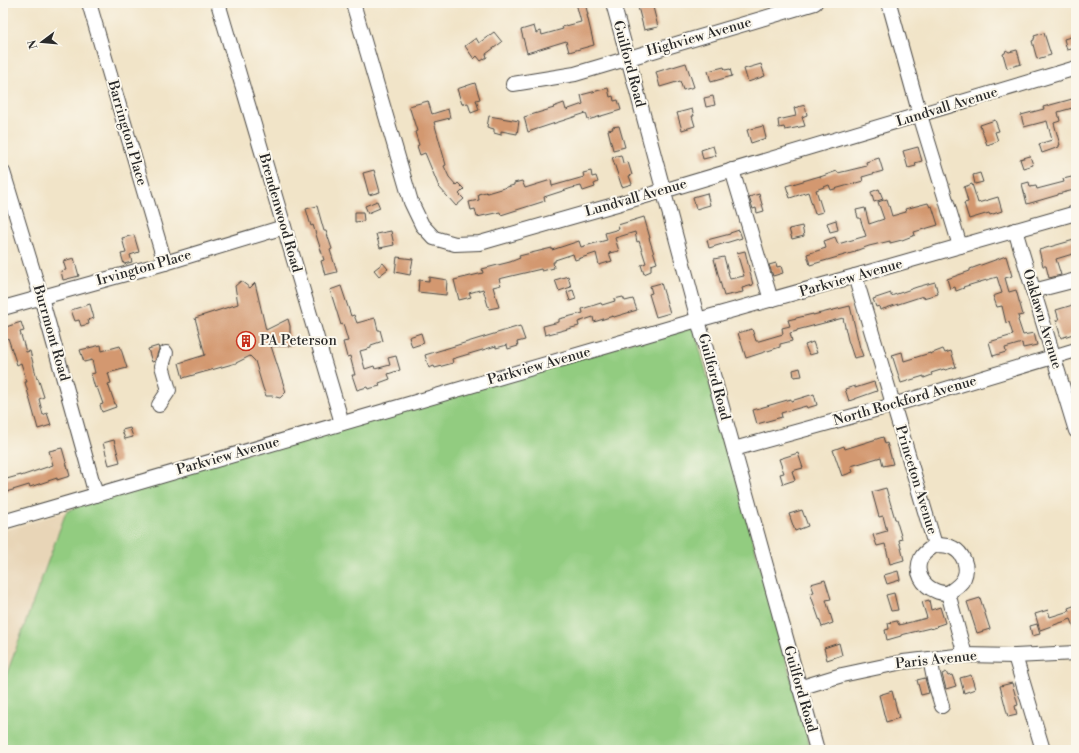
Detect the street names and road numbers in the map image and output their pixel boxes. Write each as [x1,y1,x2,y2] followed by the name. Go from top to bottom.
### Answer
[644,13,754,61] street label: Highview Avenue
[609,19,649,109] street label: Guilford Road
[103,77,151,188] street label: Barrington Place
[894,83,1000,131] street label: Lundvall Avenue
[254,150,306,275] street label: Brendenwood Road
[583,175,689,221] street label: Lundvall Avenue
[94,246,194,290] street label: Irvington Place
[797,255,905,301] street label: Parkview Avenue
[1018,267,1066,371] street label: Oaklawn Avenue
[28,282,73,383] street label: Burrmont Road
[694,332,734,422] street label: Guilford Road
[485,343,593,389] street label: Parkview Avenue
[831,372,979,430] street label: North Rockford Avenue
[891,423,941,537] street label: Princeton Avenue
[174,433,282,479] street label: Parkview Avenue
[779,644,821,734] street label: Guilford Road
[894,647,978,673] street label: Paris Avenue

